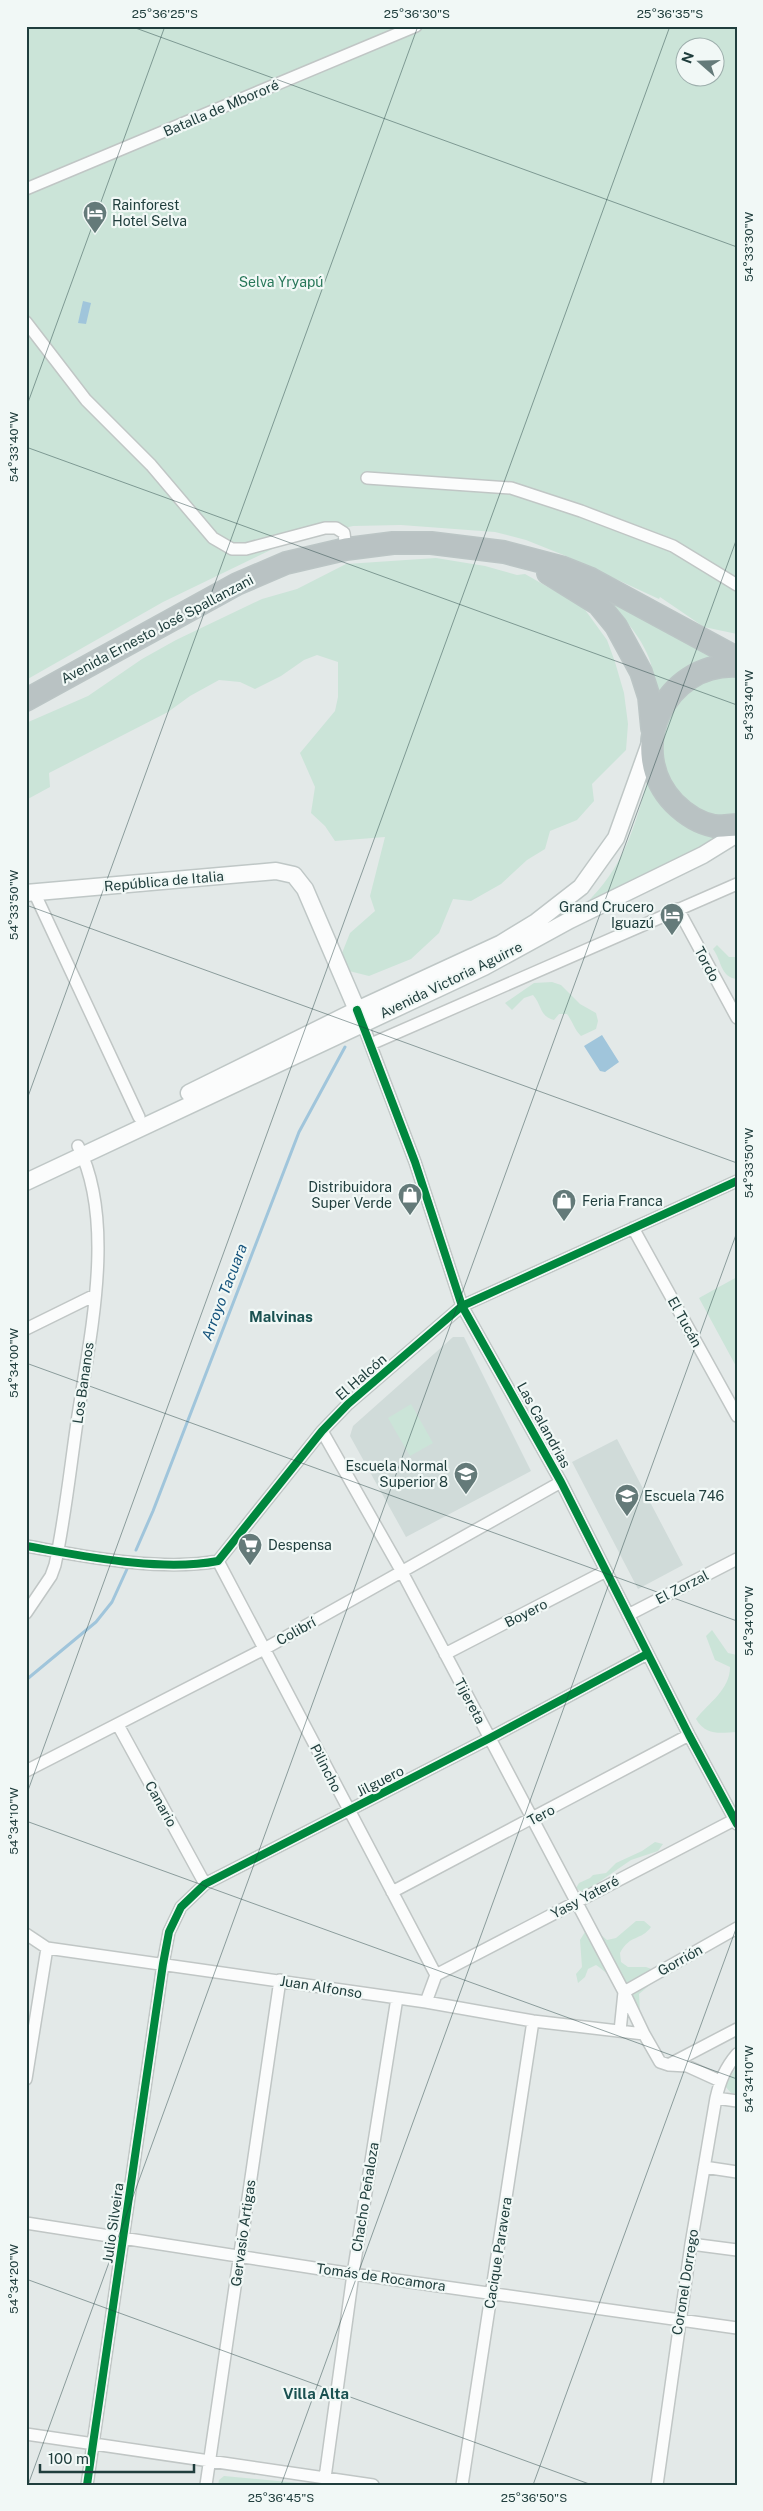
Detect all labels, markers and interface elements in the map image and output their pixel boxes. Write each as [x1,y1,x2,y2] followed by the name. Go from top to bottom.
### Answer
[132,7,198,21] text: 25°36'25"S
[384,7,450,21] text: 25°36'30"S
[637,7,703,21] text: 25°36'35"S
[676,38,726,88] north arrow
[678,50,697,65] text: N
[161,76,281,140] street label: Batalla de Mbororé
[112,197,187,229] place label: Rainforest Hotel Selva
[82,200,108,234] hotel icon: Rainforest Hotel Selva
[742,211,756,282] text: 54°33'30"W
[239,274,323,290] park label: Selva Yryapú
[7,411,21,482] text: 54°33'40"W
[58,571,256,687] street label: Avenida Ernesto José Spallanzani
[742,669,756,740] text: 54°33'40"W
[103,868,225,894] street label: República de Italia
[7,869,21,940] text: 54°33'50"W
[559,899,654,931] place label: Grand Crucero Iguazú
[659,902,685,936] hotel icon: Grand Crucero Iguazú
[377,938,525,1022] street label: Avenida Victoria Aguirre
[691,944,723,984] street label: Tordo
[742,1127,756,1198] text: 54°33'50"W
[308,1179,392,1211] place label: Distribuidora Super Verde
[397,1182,423,1216] shop icon: Distribuidora Super Verde
[551,1188,577,1222] shop icon: Feria Franca
[582,1193,663,1209] place label: Feria Franca
[198,1241,250,1343] water label: Arroyo Tacuara
[665,1294,705,1350] street label: El Tucán
[249,1308,313,1325] district label: Malvinas
[7,1327,21,1398] text: 54°34'00"W
[69,1341,97,1425] street label: Los Bananos
[332,1351,390,1403] street label: El Halcón
[514,1379,574,1471] street label: Las Calandrias
[345,1458,448,1490] place label: Escuela Normal Superior 8
[453,1461,479,1495] school or university icon: Escuela Normal Superior 8
[614,1483,640,1517] school or university icon: Escuela 746
[644,1488,724,1504] place label: Escuela 746
[237,1532,263,1566] supermarket icon: Despensa
[268,1537,332,1553] place label: Despensa
[653,1567,711,1607] street label: El Zorzal
[742,1585,756,1656] text: 54°34'00"W
[502,1595,550,1631] street label: Boyero
[274,1613,319,1648] street label: Colibrí
[451,1675,489,1727] street label: Tijereta
[307,1741,345,1795] street label: Pilincho
[354,1762,407,1800] street label: Jilguero
[142,1778,180,1830] street label: Canario
[7,1787,21,1855] text: 54°34'10"W
[525,1801,557,1829] street label: Tero
[548,1872,622,1922] street label: Yasy Yateré
[655,1941,705,1979] street label: Gorrión
[279,1973,363,2001] street label: Juan Alfonso
[742,2045,756,2113] text: 54°34'10"W
[348,2141,382,2253] street label: Chacho Peñaloza
[228,2179,258,2287] street label: Gervasio Artigas
[99,2182,127,2264] street label: Julio Silveira
[481,2196,515,2310] street label: Cacique Paravera
[669,2228,701,2336] street label: Coronel Dorrego
[7,2244,21,2314] text: 54°34'20"W
[315,2260,447,2294] street label: Tomás de Rocamora
[283,2385,349,2402] district label: Villa Alta
[40,2441,194,2473] scale bar
[48,2450,89,2467] text: 100 m
[248,2491,314,2505] text: 25°36'45"S
[501,2491,567,2505] text: 25°36'50"S

